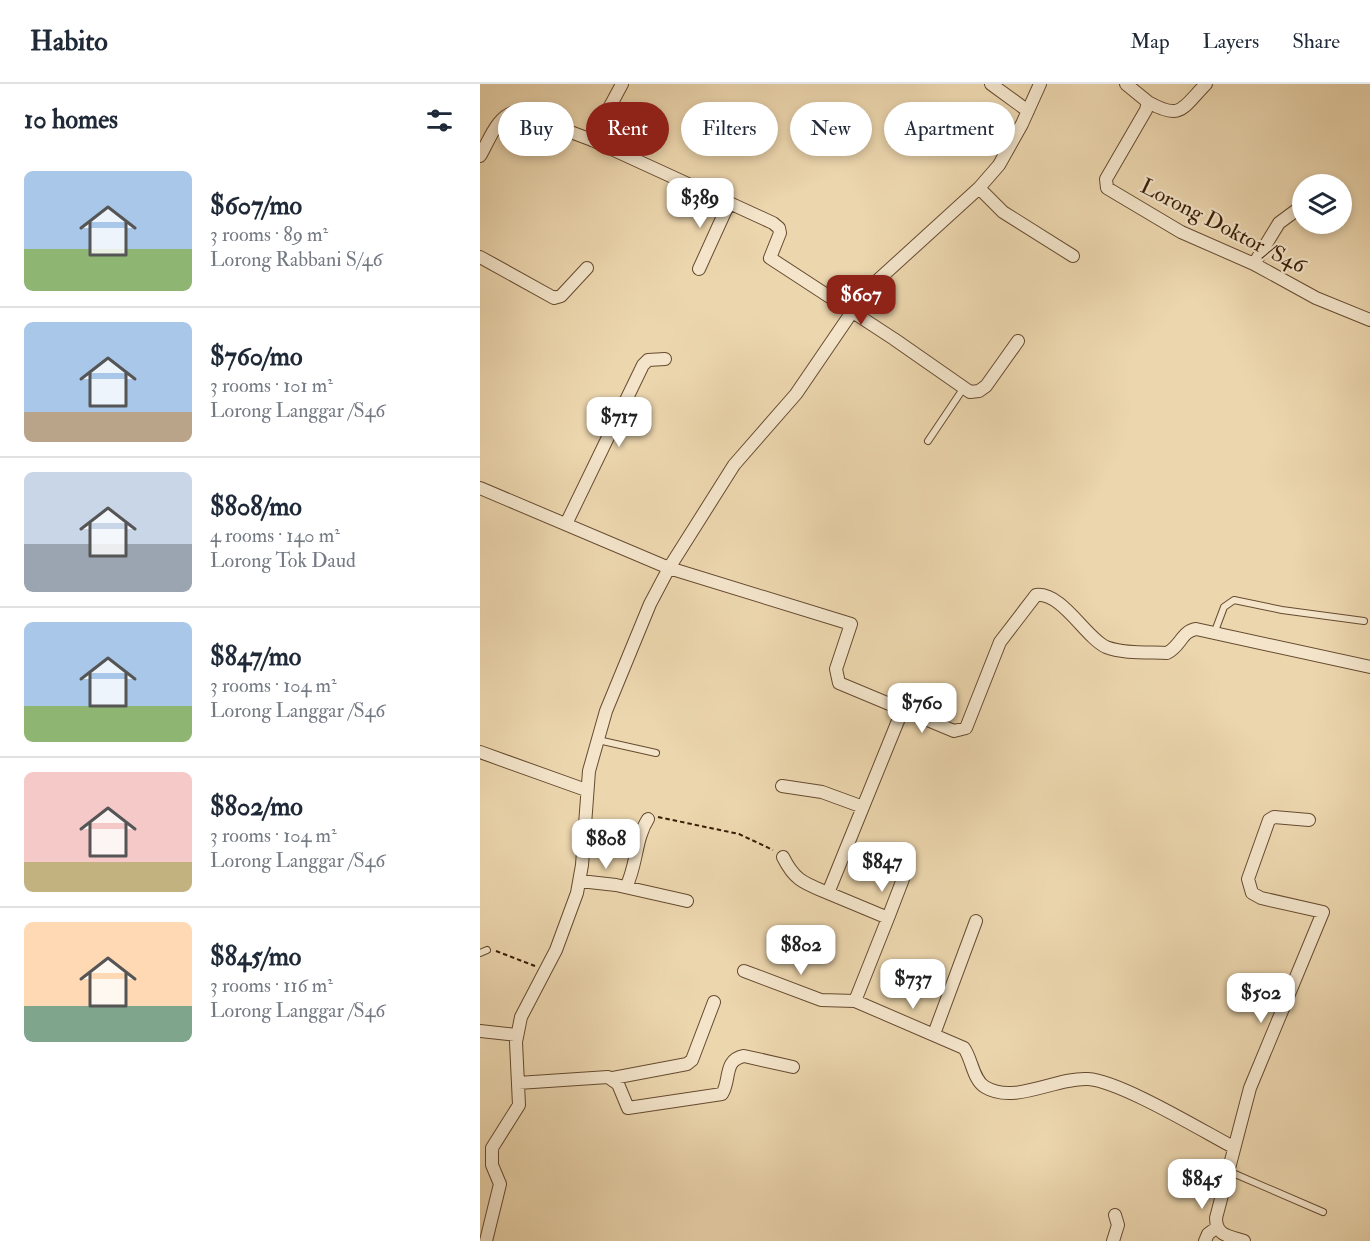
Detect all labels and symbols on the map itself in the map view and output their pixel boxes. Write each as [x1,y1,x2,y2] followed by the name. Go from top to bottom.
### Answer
[1135,172,1312,281] street label: Lorong Doktor /S46
[664,178,736,229] pin: $389
[825,275,897,326] pin: $607
[583,397,655,448] pin: $717
[886,683,958,734] pin: $760
[570,819,642,870] pin: $808
[846,842,918,893] pin: $847
[765,925,837,976] pin: $802
[877,959,949,1010] pin: $737
[1225,973,1297,1024] pin: $502
[1166,1159,1238,1210] pin: $845

